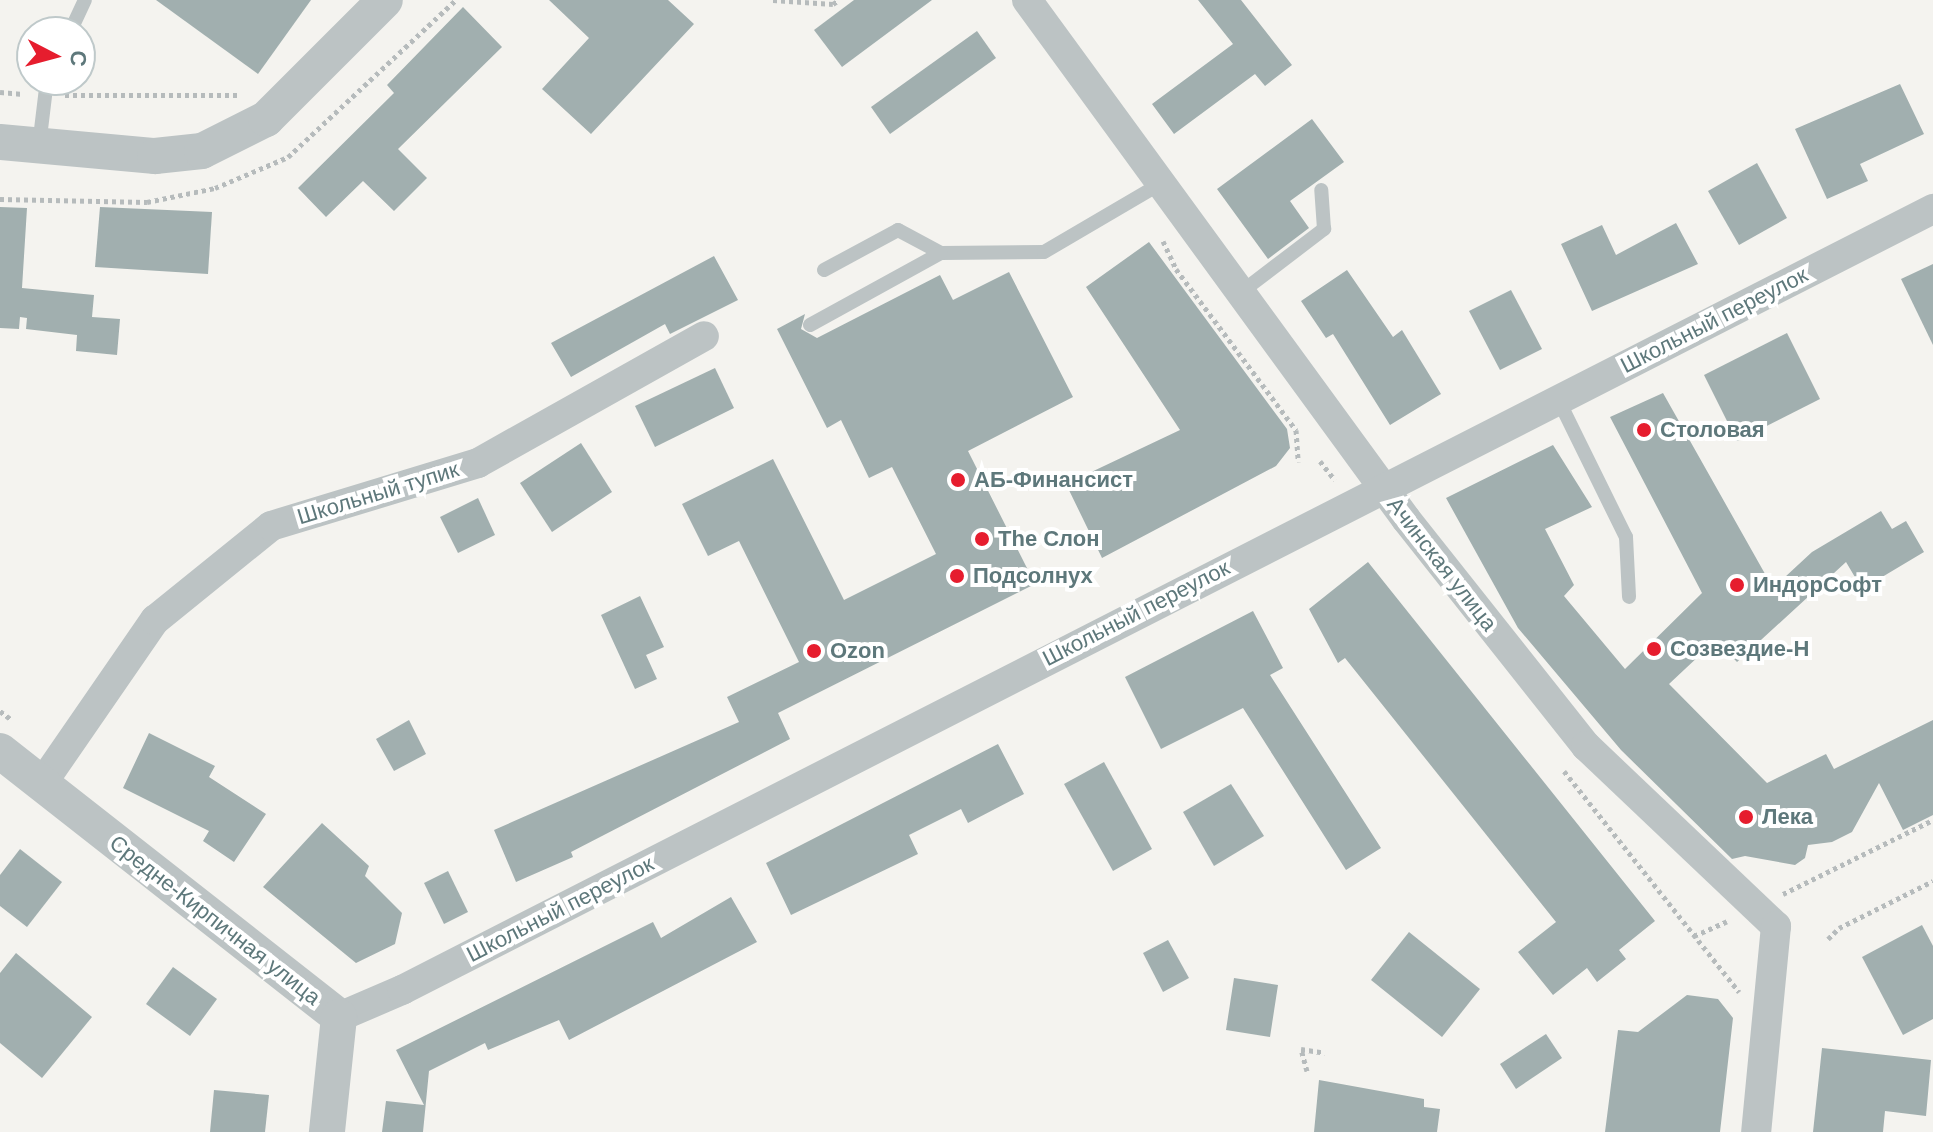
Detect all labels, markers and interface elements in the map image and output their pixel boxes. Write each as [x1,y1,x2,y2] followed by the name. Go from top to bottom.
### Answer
[16,16,96,96] north arrow
[65,49,92,68] text: С
[1616,261,1812,379] street label: Школьный переулок
[1660,417,1765,443] place label: Столовая
[1635,421,1653,439] marker: Столовая
[294,456,462,530] street label: Школьный тупик
[974,467,1133,493] place label: АБ-Финансист
[949,471,967,489] marker: АБ-Финансист
[1382,492,1502,636] street label: Ачинская улица
[998,526,1100,552] place label: The Слон
[973,530,991,548] marker: The Слон
[1038,554,1234,672] street label: Школьный переулок
[973,563,1093,589] place label: Подсолнух
[948,567,966,585] marker: Подсолнух
[1753,572,1882,598] place label: ИндорСофт
[1728,576,1746,594] marker: ИндорСофт
[1670,636,1809,662] place label: Созвездие-Н
[830,638,885,664] place label: Ozon
[1645,640,1663,658] marker: Созвездие-Н
[805,642,823,660] marker: Ozon
[1762,804,1813,830] place label: Лека
[1737,808,1755,826] marker: Лека
[104,829,326,1011] street label: Средне-Кирпичная улица
[462,850,658,968] street label: Школьный переулок

